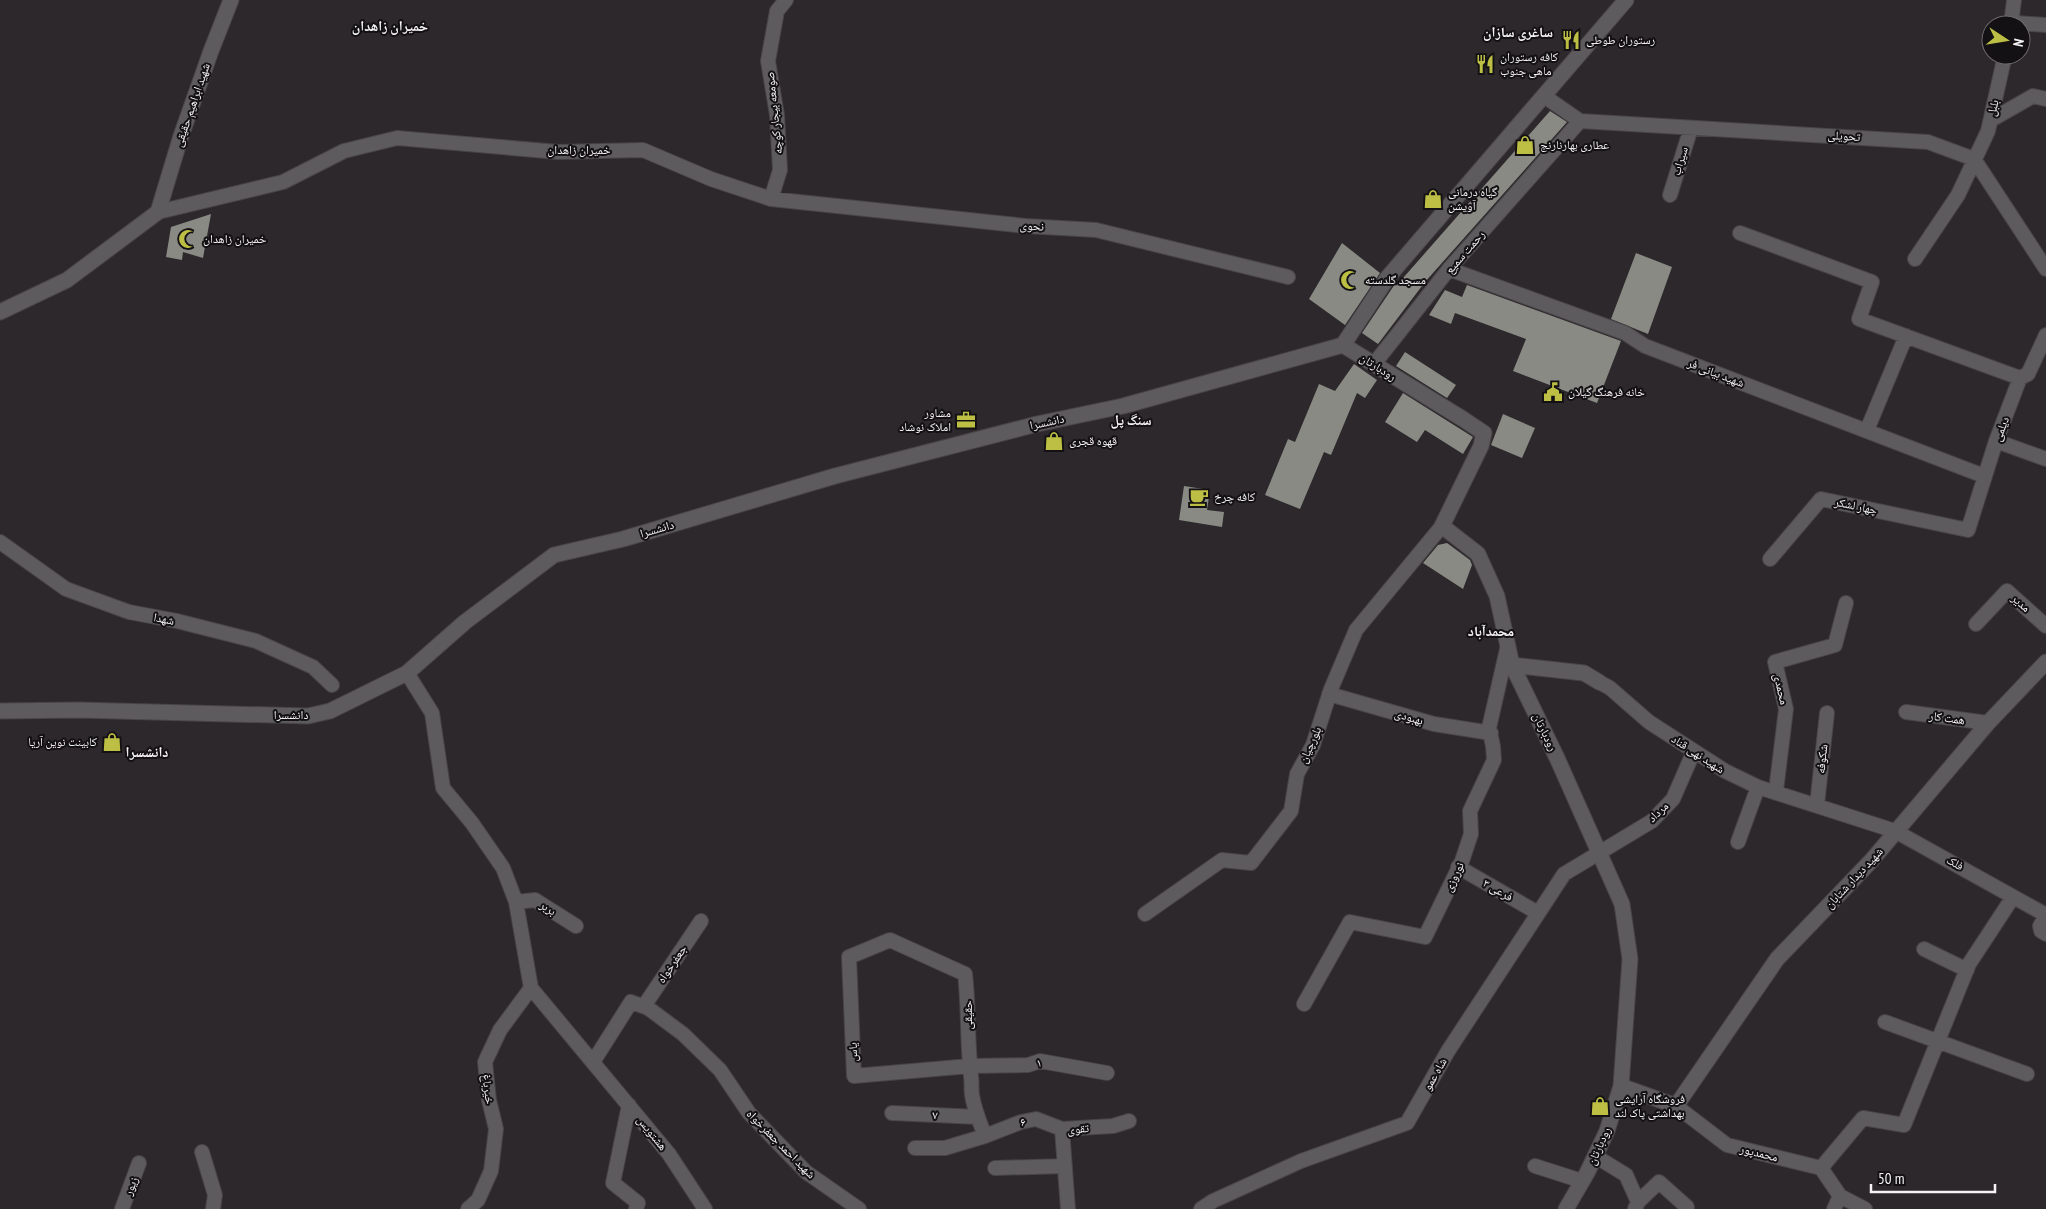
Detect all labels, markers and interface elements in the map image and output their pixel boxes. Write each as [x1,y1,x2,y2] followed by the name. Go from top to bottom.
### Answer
[1981,15,2031,65] north arrow
[352,17,428,35] district label: خمیران زاهدان
[1483,23,1553,41] district label: ساغری سازان
[1560,29,1582,51] restaurant icon: رستوران طوطی
[1586,32,1656,47] place label: رستوران طوطی
[2009,37,2028,48] text: N
[1500,49,1558,78] place label: کافه رستوران ماهی جنوب
[1474,53,1496,75] restaurant icon: کافه رستوران ماهی جنوب
[170,61,214,149] street label: شهید ابراهیم حقیقی
[762,71,786,155] street label: صومعه بیجار کوچه
[1983,98,2002,118] street label: بلبل
[1827,127,1861,144] street label: تحویلی
[1514,134,1536,156] shop icon: عطاری بهارنارنج
[1540,137,1609,152] place label: عطاری بهارنارنج
[547,142,611,157] street label: خمیران زاهدان
[1668,145,1691,177] street label: سیراب
[1448,184,1497,213] place label: گیاه درمانی آویشن
[1422,188,1444,210] shop icon: گیاه درمانی آویشن
[1019,217,1045,234] street label: نحوی
[1442,227,1488,277] street label: رحمت سمیع
[177,228,199,250] mosque icon: خمیران زاهدان
[203,231,267,246] place label: خمیران زاهدان
[1339,269,1361,291] mosque icon: مسجد گلدسته
[1365,272,1426,287] place label: مسجد گلدسته
[1357,350,1400,384] street label: رودبارتان
[1685,354,1747,391] street label: شهید بیانی فر
[1542,381,1564,403] public building icon: خانه فرهنگ گیلان
[1568,384,1645,399] place label: خانه فرهنگ گیلان
[899,405,951,434] place label: مشاور املاک نوشاد
[955,409,977,431] office icon: مشاور املاک نوشاد
[1028,411,1065,432] street label: دانشسرا
[1111,411,1152,429] district label: سنگ پل
[1989,414,2012,443] street label: دیلمی
[1043,430,1065,452] shop icon: قهوه قجری
[1069,433,1117,448] place label: قهوه قجری
[1188,486,1210,508] cafe icon: کافه چرخ
[1214,489,1255,504] place label: کافه چرخ
[1832,493,1879,517] street label: چهار لشکر
[638,517,676,541] street label: دانشسرا
[2008,590,2034,615] street label: مدیر
[152,609,176,628] street label: شهدا
[1468,622,1514,640] district label: محمدآباد
[1771,672,1792,706] street label: محمدی
[1393,705,1425,728] street label: بهبودی
[274,707,308,722] street label: دانشسرا
[1927,707,1966,727] street label: همت کار
[1530,710,1561,754] street label: رودبارتان
[1295,724,1325,766] street label: بلورچیان
[101,731,123,753] shop icon: کابینت نوین آریا
[1669,731,1728,776] street label: شهید نهی قناد
[28,734,97,749] place label: کابینت نوین آریا
[126,743,168,761] district label: دانشسرا
[1813,743,1831,774] street label: شکوفه
[1644,798,1671,825] street label: مرداد
[1821,844,1886,912] street label: شهید دیدار شتابان
[1944,852,1966,873] street label: فلک
[1440,859,1467,894] street label: نوروزی
[1481,875,1516,904] street label: فرعی ۳
[536,896,559,919] street label: بربر
[653,941,690,986] street label: جعفرخواه
[960,1000,975,1030] street label: حقیقی
[845,1042,861,1062] street label: یاس
[1035,1055,1043,1070] street label: ۱
[1419,1055,1450,1093] street label: شاه عمو
[478,1073,498,1105] street label: خیرباغ
[1615,1091,1685,1120] place label: فروشگاه آرایشی بهداشتی پاک لند
[1589,1095,1611,1117] shop icon: فروشگاه آرایشی بهداشتی پاک لند
[743,1106,819,1182] street label: شهید احمد جعفرخواه
[932,1107,939,1122] street label: ۷
[634,1112,671,1153] street label: هشتویس
[1019,1114,1027,1129] street label: ۶
[1066,1120,1090,1137] street label: تقوی
[1583,1124,1614,1167] street label: رودبارتان
[1738,1140,1780,1165] street label: محمدپور
[1871,1162,1995,1194] scale bar
[1878,1169,1904,1188] text: 50 m
[120,1174,141,1198] street label: زیور

